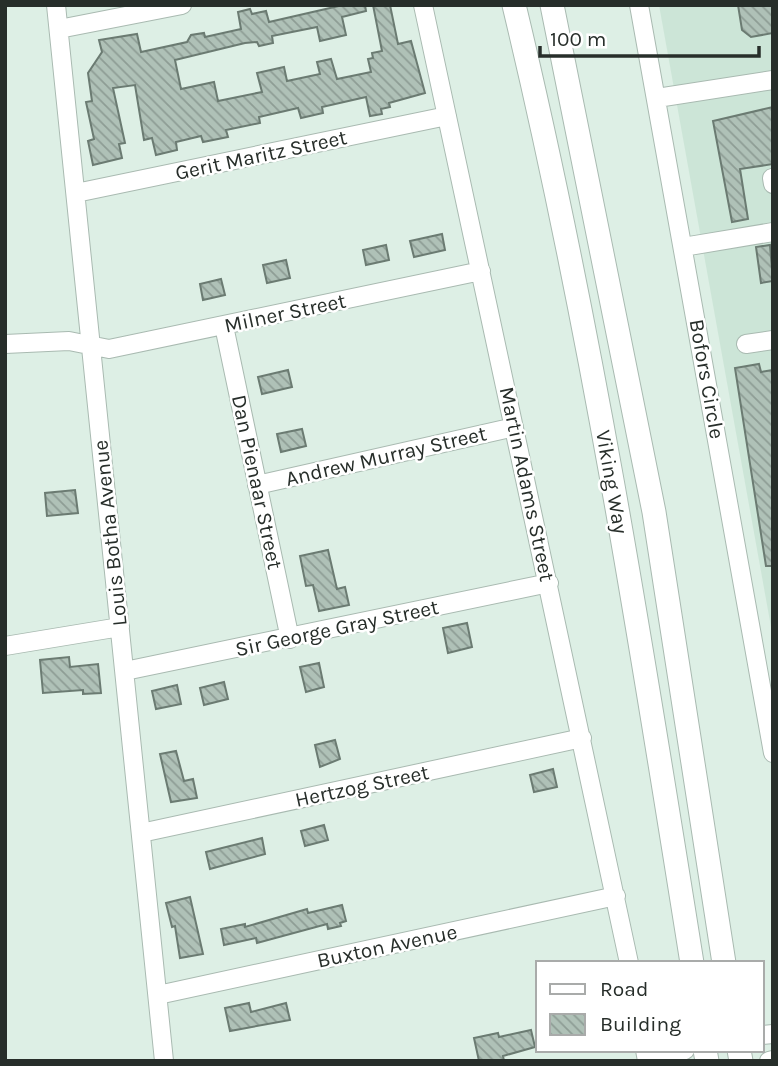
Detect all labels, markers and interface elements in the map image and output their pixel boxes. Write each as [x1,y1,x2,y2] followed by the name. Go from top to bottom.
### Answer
[540,14,759,58] scale bar
[550,27,607,51] text: 100 m
[173,125,349,185] street label: Gerit Maritz Street
[222,288,348,338] street label: Milner Street
[685,317,729,441] street label: Bofors Circle
[495,385,559,583] street label: Martin Adams Street
[227,393,287,572] street label: Dan Pienaar Street
[283,421,489,491] street label: Andrew Murray Street
[591,428,633,536] street label: Viking Way
[88,439,132,627] street label: Louis Botha Avenue
[233,595,441,661] street label: Sir George Gray Street
[293,760,431,812] street label: Hertzog Street
[315,919,459,973] street label: Buxton Avenue
[536,961,764,1052] legend
[600,977,648,1001] text: Road
[600,1012,681,1036] text: Building

